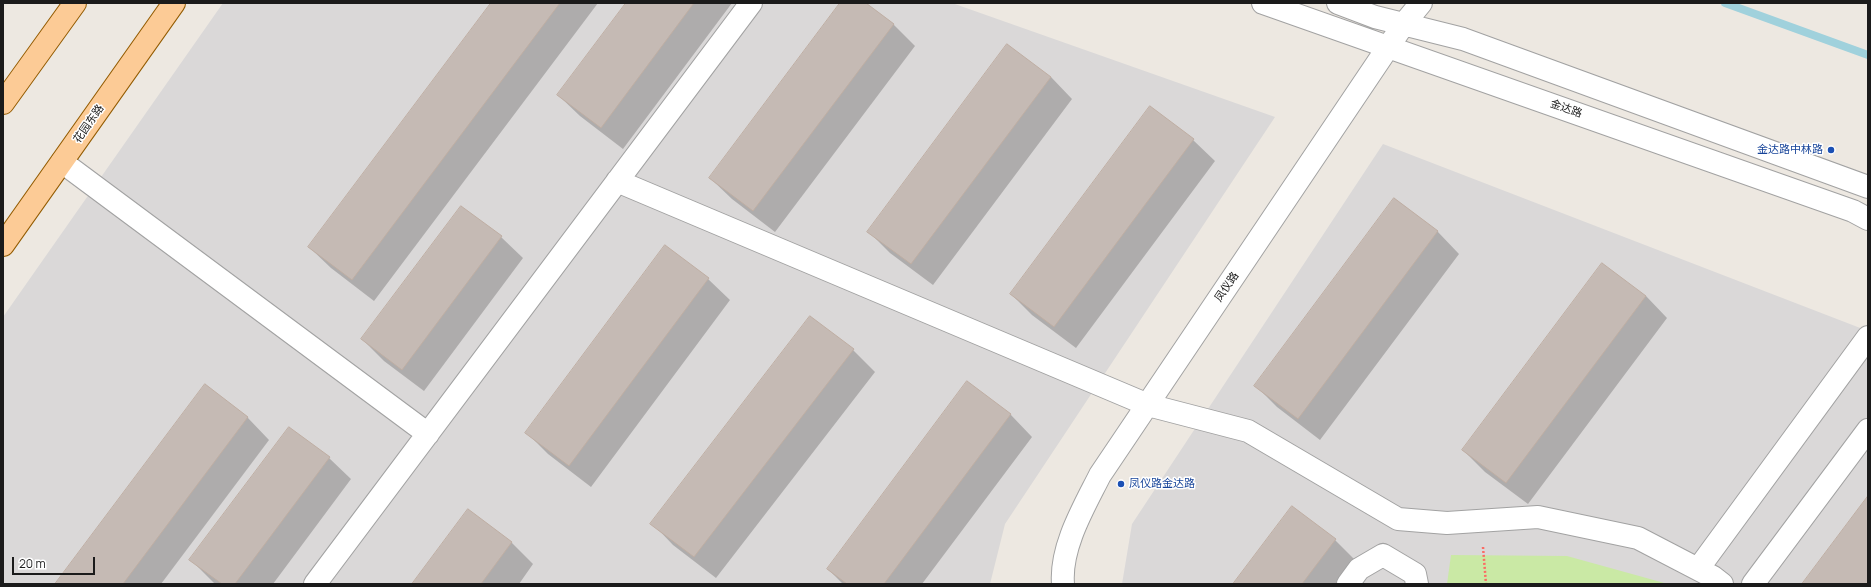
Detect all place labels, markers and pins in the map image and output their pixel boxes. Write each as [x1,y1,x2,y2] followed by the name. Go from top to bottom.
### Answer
[1757,143,1823,157] place label: 金达路中林路
[1826,145,1836,155] marker: 金达路中林路
[1129,477,1195,491] place label: 凤仪路金达路
[1116,479,1126,489] marker: 凤仪路金达路

